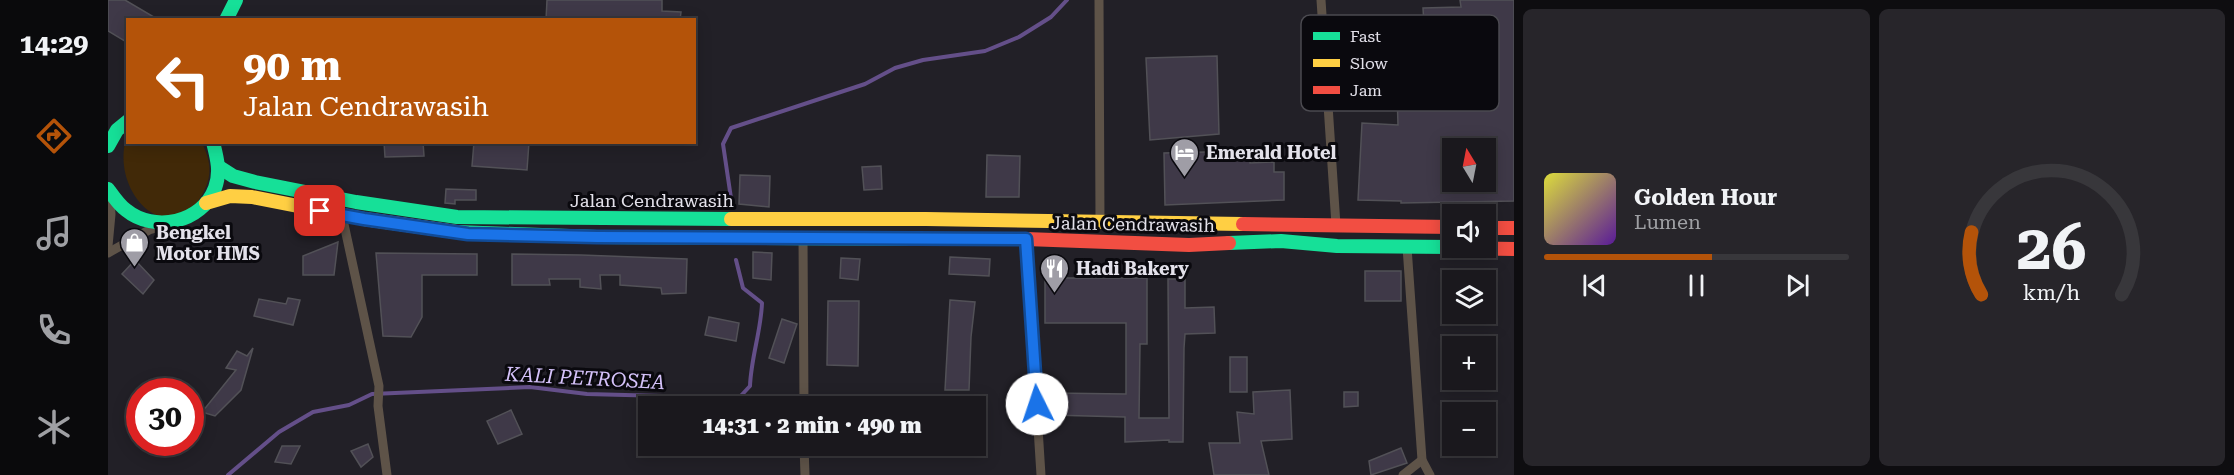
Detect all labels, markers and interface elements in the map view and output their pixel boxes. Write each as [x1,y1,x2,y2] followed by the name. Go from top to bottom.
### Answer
[1301,15,1499,111] legend
[1350,27,1381,46] text: Fast
[20,28,88,60] text: 14:29
[243,41,341,90] text: 90 m
[144,42,222,120] icon: left
[1350,54,1388,73] text: Slow
[1350,81,1382,100] text: Jam
[243,91,489,123] text: Jalan Cendrawasih
[33,115,75,157] icon: directions
[1169,136,1201,178] hotel icon: Emerald Hotel
[1442,138,1496,192] north arrow
[1442,138,1496,456] map controls
[1206,142,1337,163] place label: Emerald Hotel
[294,185,345,236] pin
[1634,185,1777,210] text: Golden Hour
[570,190,734,211] street label: Jalan Cendrawasih
[303,194,336,227] icon: arrive
[1442,204,1496,258] button: sound
[1634,210,1701,234] text: Lumen
[2017,211,2087,284] text: 26
[33,212,75,254] icon: music
[1051,212,1215,236] street label: Jalan Cendrawasih
[156,222,260,264] place label: Bengkel Motor HMS
[119,226,151,268] shop icon: Bengkel Motor HMS
[1039,252,1071,294] restaurant icon: Hadi Bakery
[1076,258,1189,279] place label: Hadi Bakery
[1578,269,1611,302] icon: previous
[1680,269,1713,302] icon: pause
[1781,269,1814,302] icon: next
[1442,270,1496,324] button: layers
[2023,280,2081,305] text: km/h
[33,309,75,351] icon: phone
[1442,336,1496,390] button: +
[503,362,666,394] water label: KALI PETROSEA
[1005,372,1069,436] position arrow
[126,378,204,456] speed limit sign: 30
[1442,402,1496,456] button: −
[33,406,75,448] icon: climate
[702,413,922,438] text: 14:31 · 2 min · 490 m

